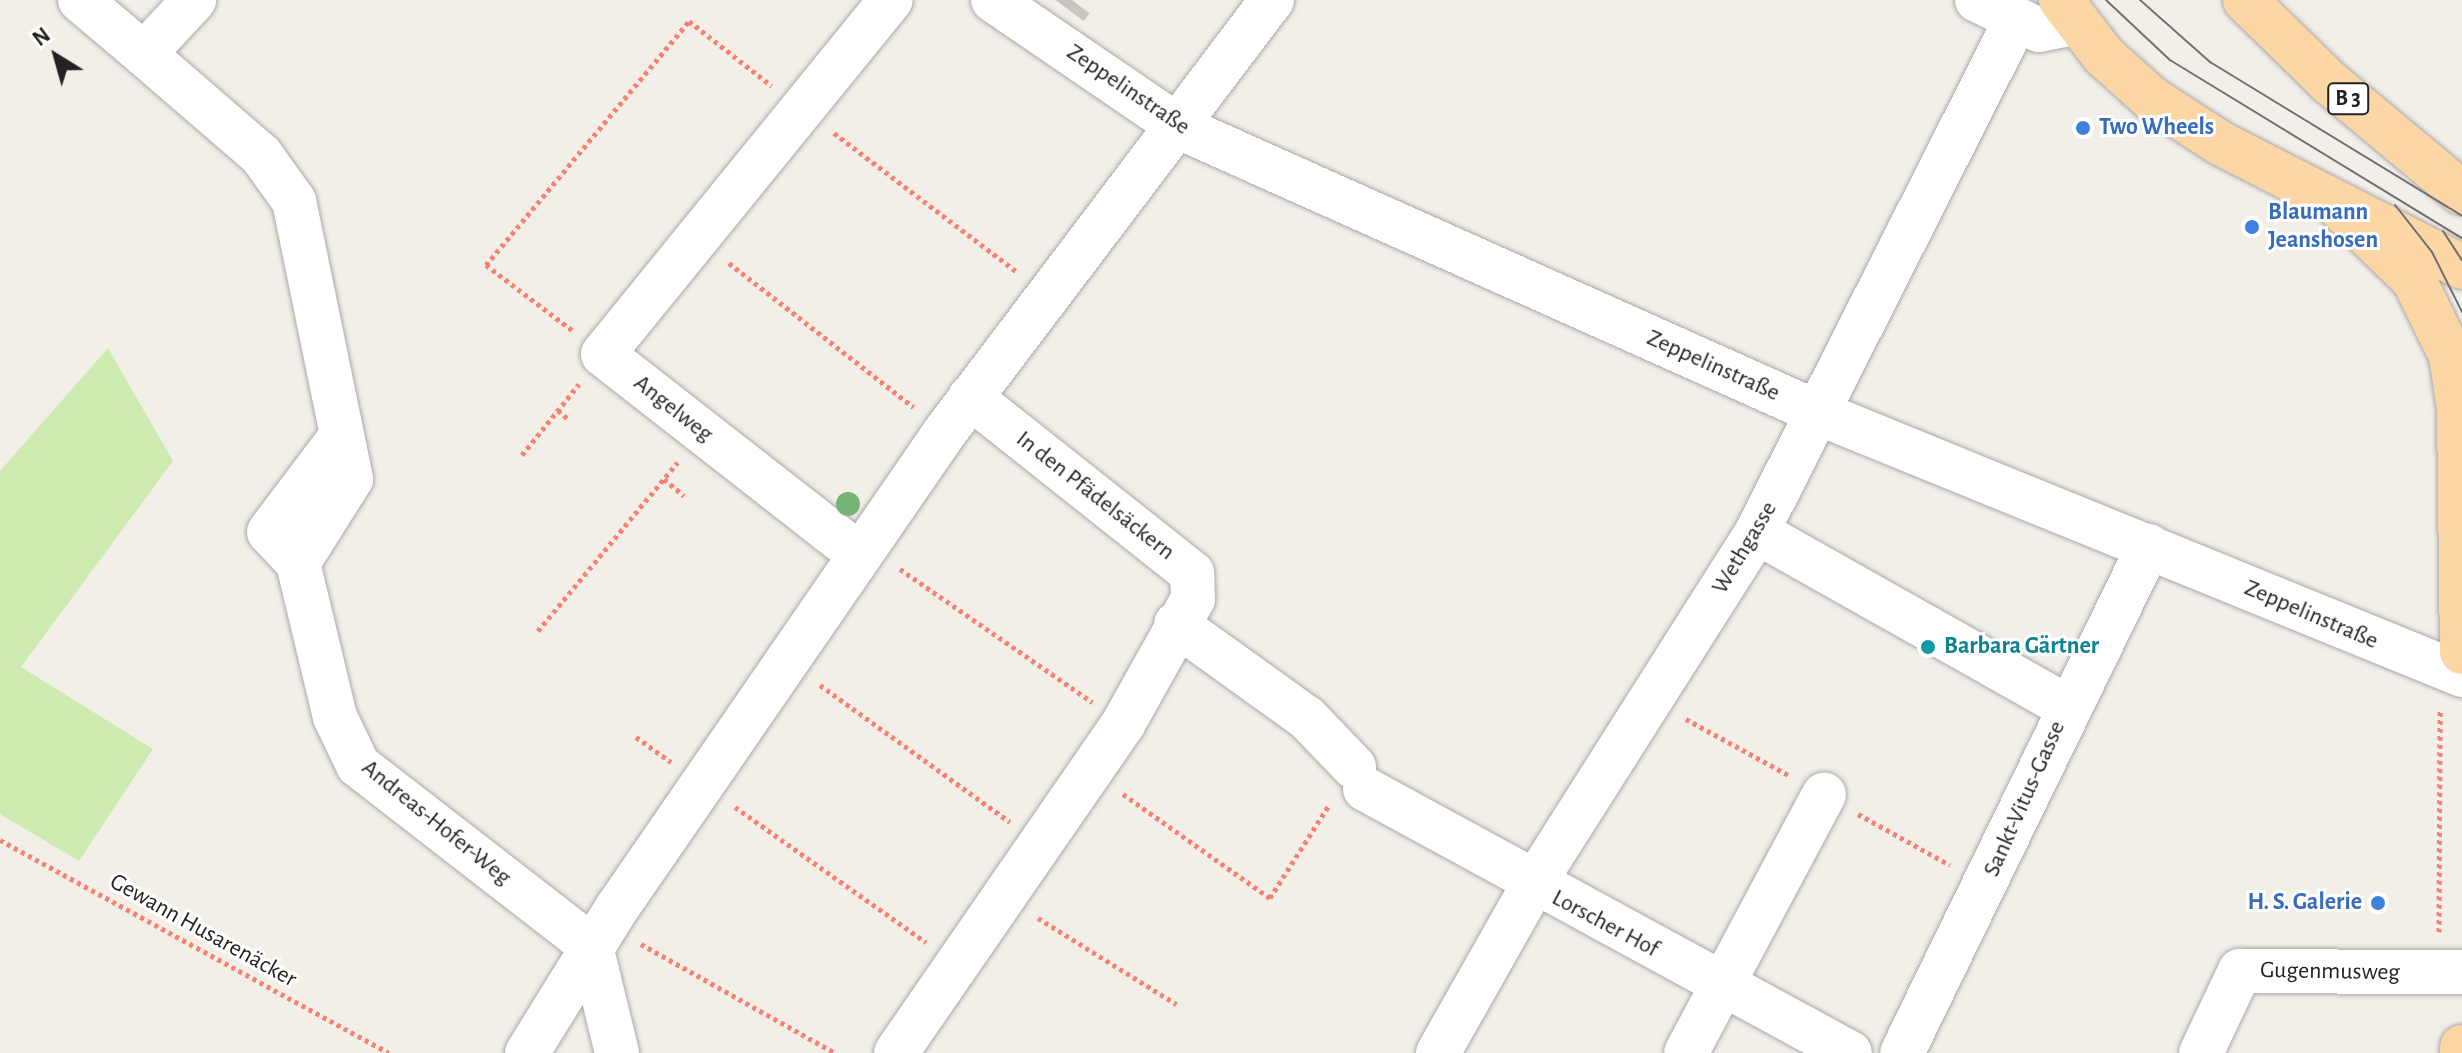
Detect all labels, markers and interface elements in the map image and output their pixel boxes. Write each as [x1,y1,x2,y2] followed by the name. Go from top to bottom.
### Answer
[16,16,96,96] north arrow
[29,23,54,50] text: N
[1061,38,1195,142] street label: Zeppelinstraße
[2326,81,2370,117] road number: B 3
[2099,114,2214,142] place label: Two Wheels
[2074,119,2092,137] marker: Two Wheels
[2268,199,2378,255] place label: Blaumann Jeanshosen
[2243,218,2261,236] marker: Blaumann Jeanshosen
[1642,324,1784,408] street label: Zeppelinstraße
[627,369,719,449] street label: Angelweg
[1010,425,1180,567] street label: In den Pfädelsäckern
[1706,496,1784,600] street label: Wethgasse
[2240,574,2382,656] street label: Zeppelinstraße
[1944,633,2099,661] place label: Barbara Gärtner
[1919,638,1937,656] marker: Barbara Gärtner
[1978,717,2072,881] street label: Sankt-Vitus-Gasse
[355,754,517,892] street label: Andreas-Hofer-Weg
[105,868,301,994] street label: Gewann Husarenäcker
[1547,884,1663,964] street label: Lorscher Hof
[2248,889,2362,917] place label: H. S. Galerie
[2369,894,2387,912] marker: H. S. Galerie
[2260,956,2400,988] street label: Gugenmusweg

